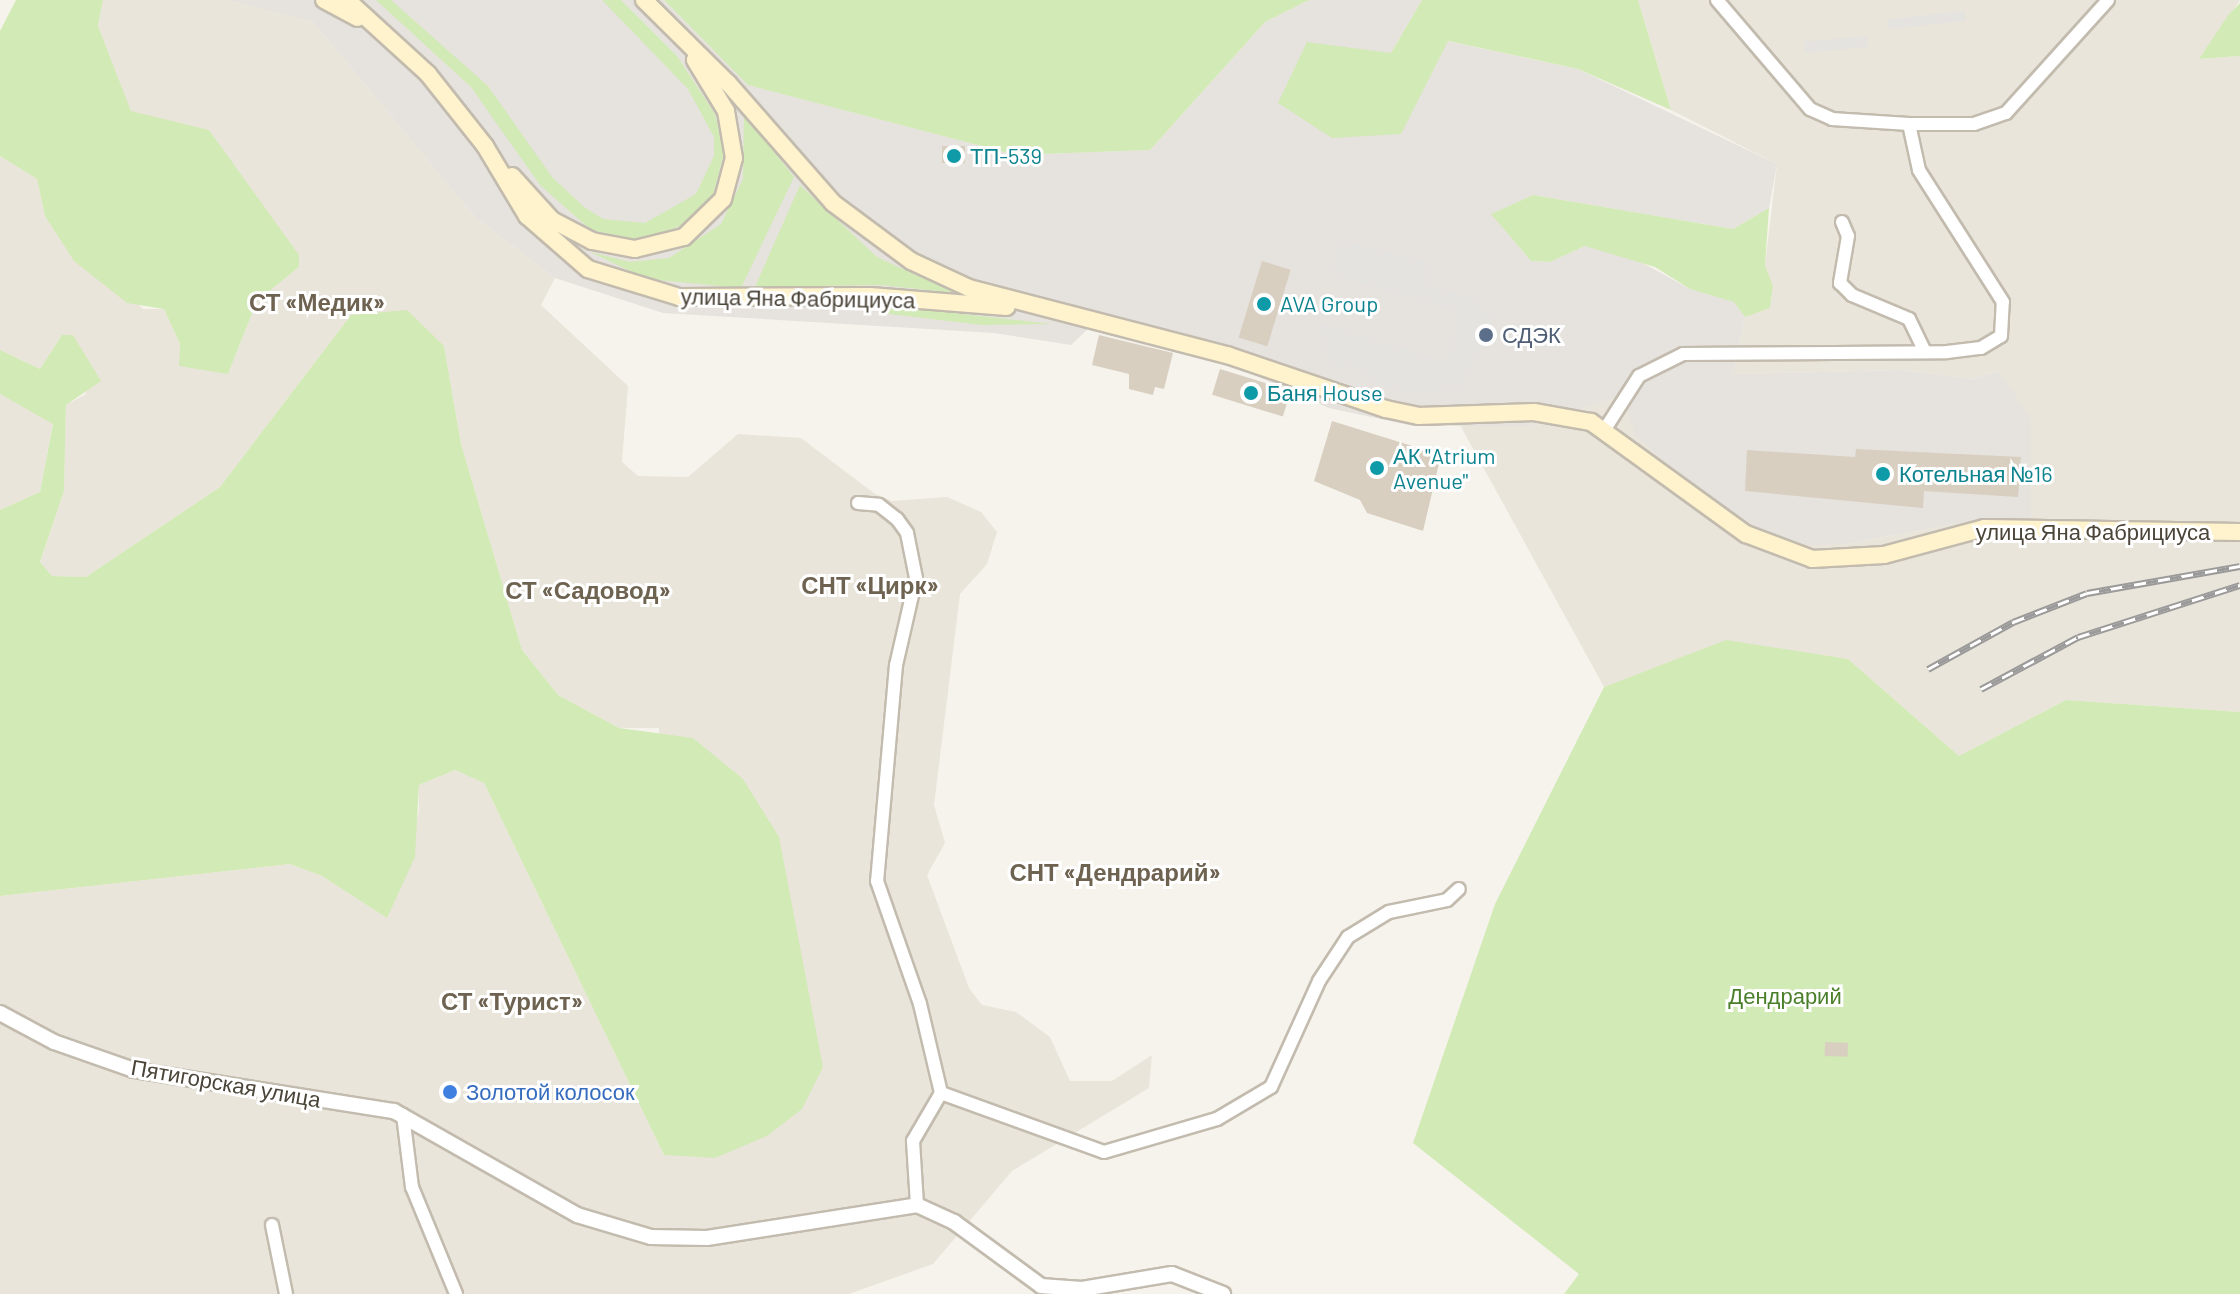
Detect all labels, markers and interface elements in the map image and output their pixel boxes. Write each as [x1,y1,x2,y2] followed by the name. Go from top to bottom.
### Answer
[970,143,1042,169] place label: ТП-539
[945,147,963,165] marker: ТП-539
[681,283,915,313] street label: улица Яна Фабрициуса
[249,288,385,316] district label: СТ «Медик»
[1280,291,1378,317] place label: AVA Group
[1255,295,1273,313] marker: AVA Group
[1502,322,1561,348] place label: СДЭК
[1477,326,1495,344] marker: СДЭК
[1267,380,1383,406] place label: Баня House
[1242,384,1260,402] marker: Баня House
[1393,442,1494,494] place label: АК "Atrium Avenue"
[1368,459,1386,477] marker: АК "Atrium Avenue"
[1899,461,2053,487] place label: Котельная №16
[1874,465,1892,483] marker: Котельная №16
[1976,519,2210,545] street label: улица Яна Фабрициуса
[801,571,939,599] district label: СНТ «Цирк»
[505,576,671,604] district label: СТ «Садовод»
[1009,858,1221,886] district label: СНТ «Дендрарий»
[1728,983,1842,1009] park label: Дендрарий
[441,987,583,1015] district label: СТ «Турист»
[129,1053,323,1113] street label: Пятигорская улица
[466,1079,635,1105] place label: Золотой колосок
[441,1083,459,1101] marker: Золотой колосок

